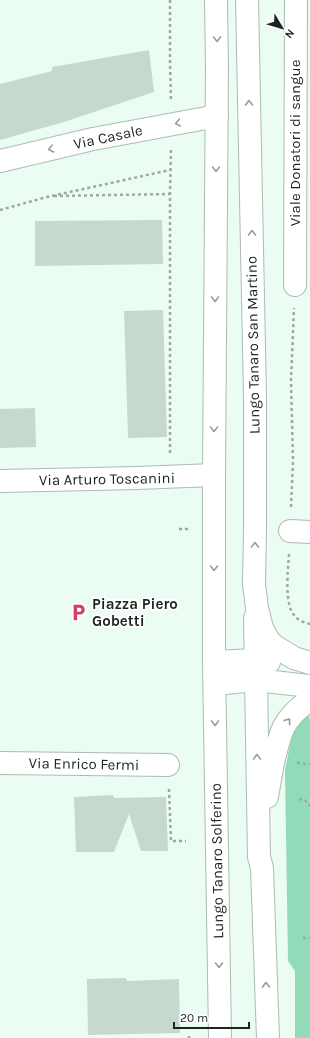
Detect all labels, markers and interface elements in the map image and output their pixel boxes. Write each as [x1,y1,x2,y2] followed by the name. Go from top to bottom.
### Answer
[262,8,302,48] north arrow
[282,27,297,41] text: N
[213,36,221,42] one-way arrow
[286,60,304,226] street label: Viale Donatori di sangue
[245,100,253,106] one-way arrow
[175,118,181,126] one-way arrow
[72,121,144,153] street label: Via Casale
[48,144,55,153] one-way arrow
[212,166,220,172] one-way arrow
[248,230,256,236] one-way arrow
[242,256,264,434] street label: Lungo Tanaro San Martino
[211,296,219,302] one-way arrow
[210,426,218,432] one-way arrow
[39,469,175,489] street label: Via Arturo Toscanini
[251,542,259,548] one-way arrow
[210,565,218,571] one-way arrow
[92,595,178,630] place label: Piazza Piero Gobetti
[69,603,89,623] parking icon: Piazza Piero Gobetti
[283,718,290,725] one-way arrow
[211,720,219,726] one-way arrow
[29,754,139,774] street label: Via Enrico Fermi
[253,754,261,760] one-way arrow
[207,783,227,939] street label: Lungo Tanaro Solferino
[215,962,223,968] one-way arrow
[262,982,271,988] one-way arrow
[174,1004,249,1030] scale bar
[180,1011,208,1025] text: 20 m

